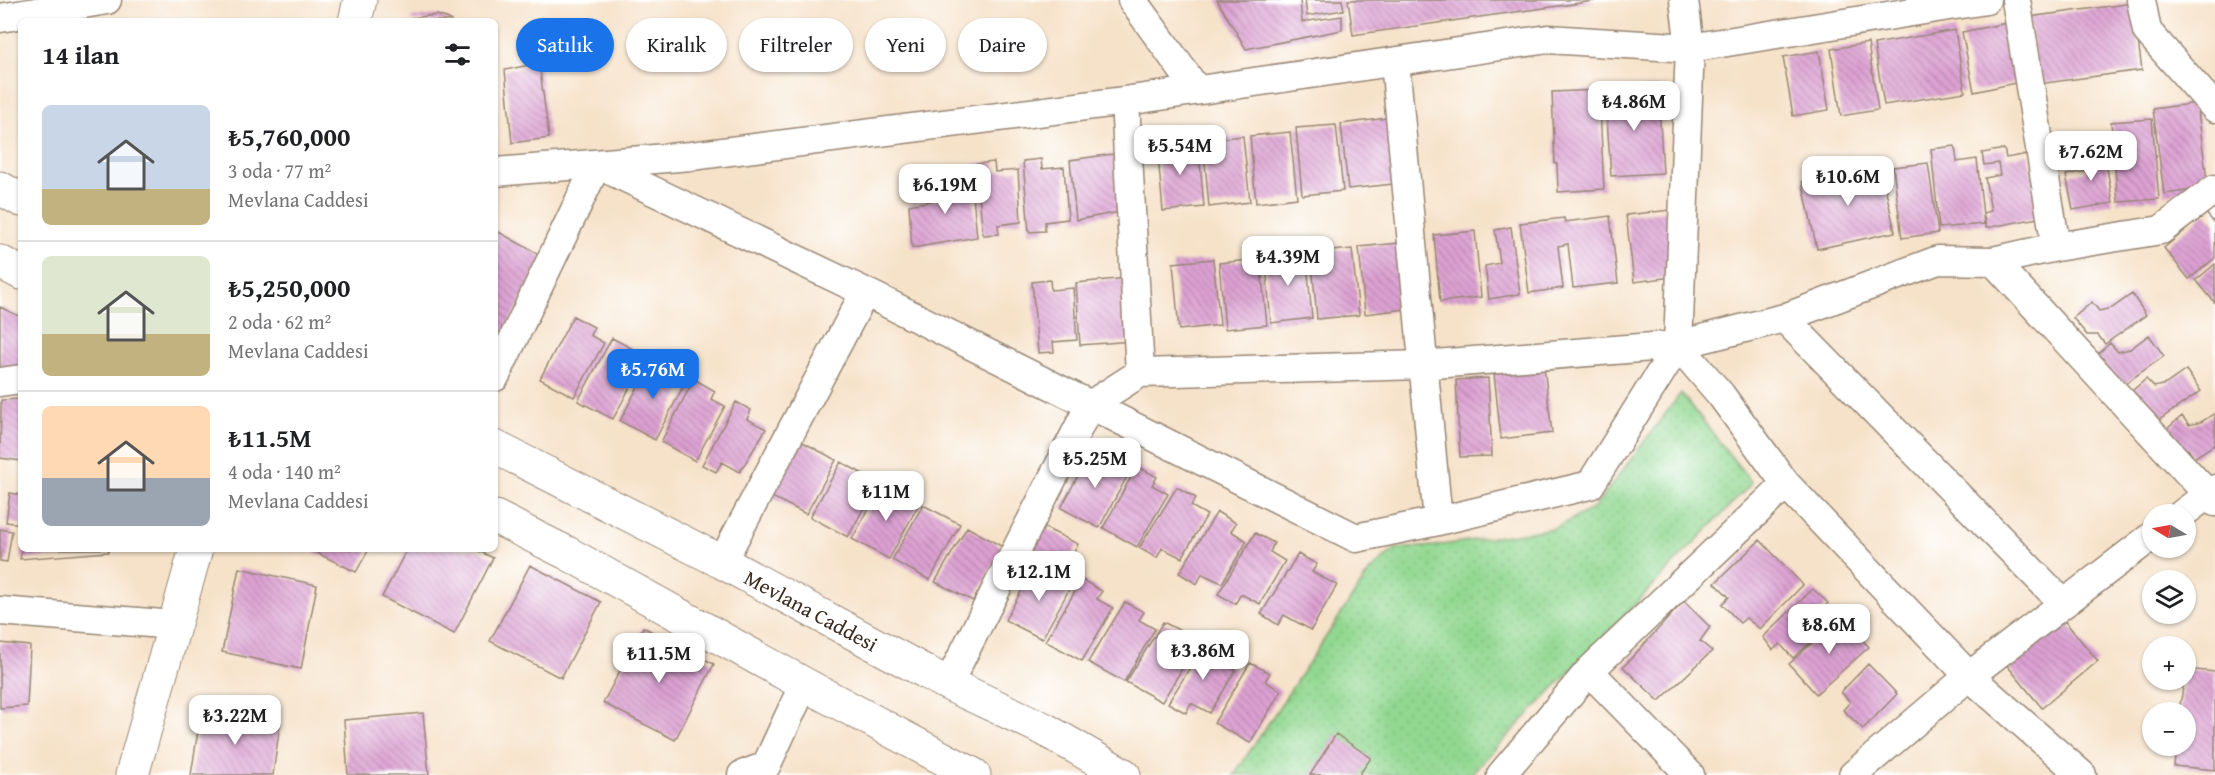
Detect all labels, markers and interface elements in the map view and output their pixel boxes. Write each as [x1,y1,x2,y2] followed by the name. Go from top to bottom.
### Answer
[516,18,614,72] chip: Satılık
[626,18,727,72] chip: Kiralık
[739,18,853,72] chip: Filtreler
[865,18,946,72] chip: Yeni
[958,18,1047,72] chip: Daire
[42,35,119,74] text: 14 ilan
[441,38,474,71] icon: filters
[1585,81,1683,132] pin: ₺4.86M
[1602,86,1666,115] text: ₺4.86M
[228,117,350,156] text: ₺5,760,000
[1131,125,1229,176] pin: ₺5.54M
[90,129,162,201] icon: home
[1148,130,1212,159] text: ₺5.54M
[2042,131,2140,182] pin: ₺7.62M
[2059,136,2123,165] text: ₺7.62M
[228,156,331,185] text: 3 oda · 77 m²
[1799,156,1897,207] pin: ₺10.6M
[1816,161,1880,190] text: ₺10.6M
[896,164,994,215] pin: ₺6.19M
[913,169,977,198] text: ₺6.19M
[228,185,369,214] text: Mevlana Caddesi
[1239,236,1337,287] pin: ₺4.39M
[1256,241,1320,270] text: ₺4.39M
[228,268,350,307] text: ₺5,250,000
[90,280,162,352] icon: home
[228,307,331,336] text: 2 oda · 62 m²
[228,336,369,365] text: Mevlana Caddesi
[604,349,702,400] pin: ₺5.76M
[621,354,685,383] text: ₺5.76M
[228,418,312,457] text: ₺11.5M
[90,430,162,502] icon: home
[1046,438,1144,489] pin: ₺5.25M
[1063,443,1127,472] text: ₺5.25M
[228,457,341,486] text: 4 oda · 140 m²
[850,471,922,522] pin: ₺11M
[862,476,910,505] text: ₺11M
[228,486,369,515] text: Mevlana Caddesi
[2142,504,2196,558] north arrow
[2142,504,2196,756] map controls
[990,551,1088,602] pin: ₺12.1M
[1007,556,1071,585] text: ₺12.1M
[739,562,884,659] street label: Mevlana Caddesi
[2142,570,2196,624] button: layers
[1787,604,1871,655] pin: ₺8.6M
[1802,609,1856,638] text: ₺8.6M
[1154,630,1252,681] pin: ₺3.86M
[610,633,708,684] pin: ₺11.5M
[1171,635,1235,664] text: ₺3.86M
[2142,636,2196,690] button: +
[627,638,691,667] text: ₺11.5M
[186,695,284,746] pin: ₺3.22M
[203,700,267,729] text: ₺3.22M
[2142,702,2196,756] button: −

